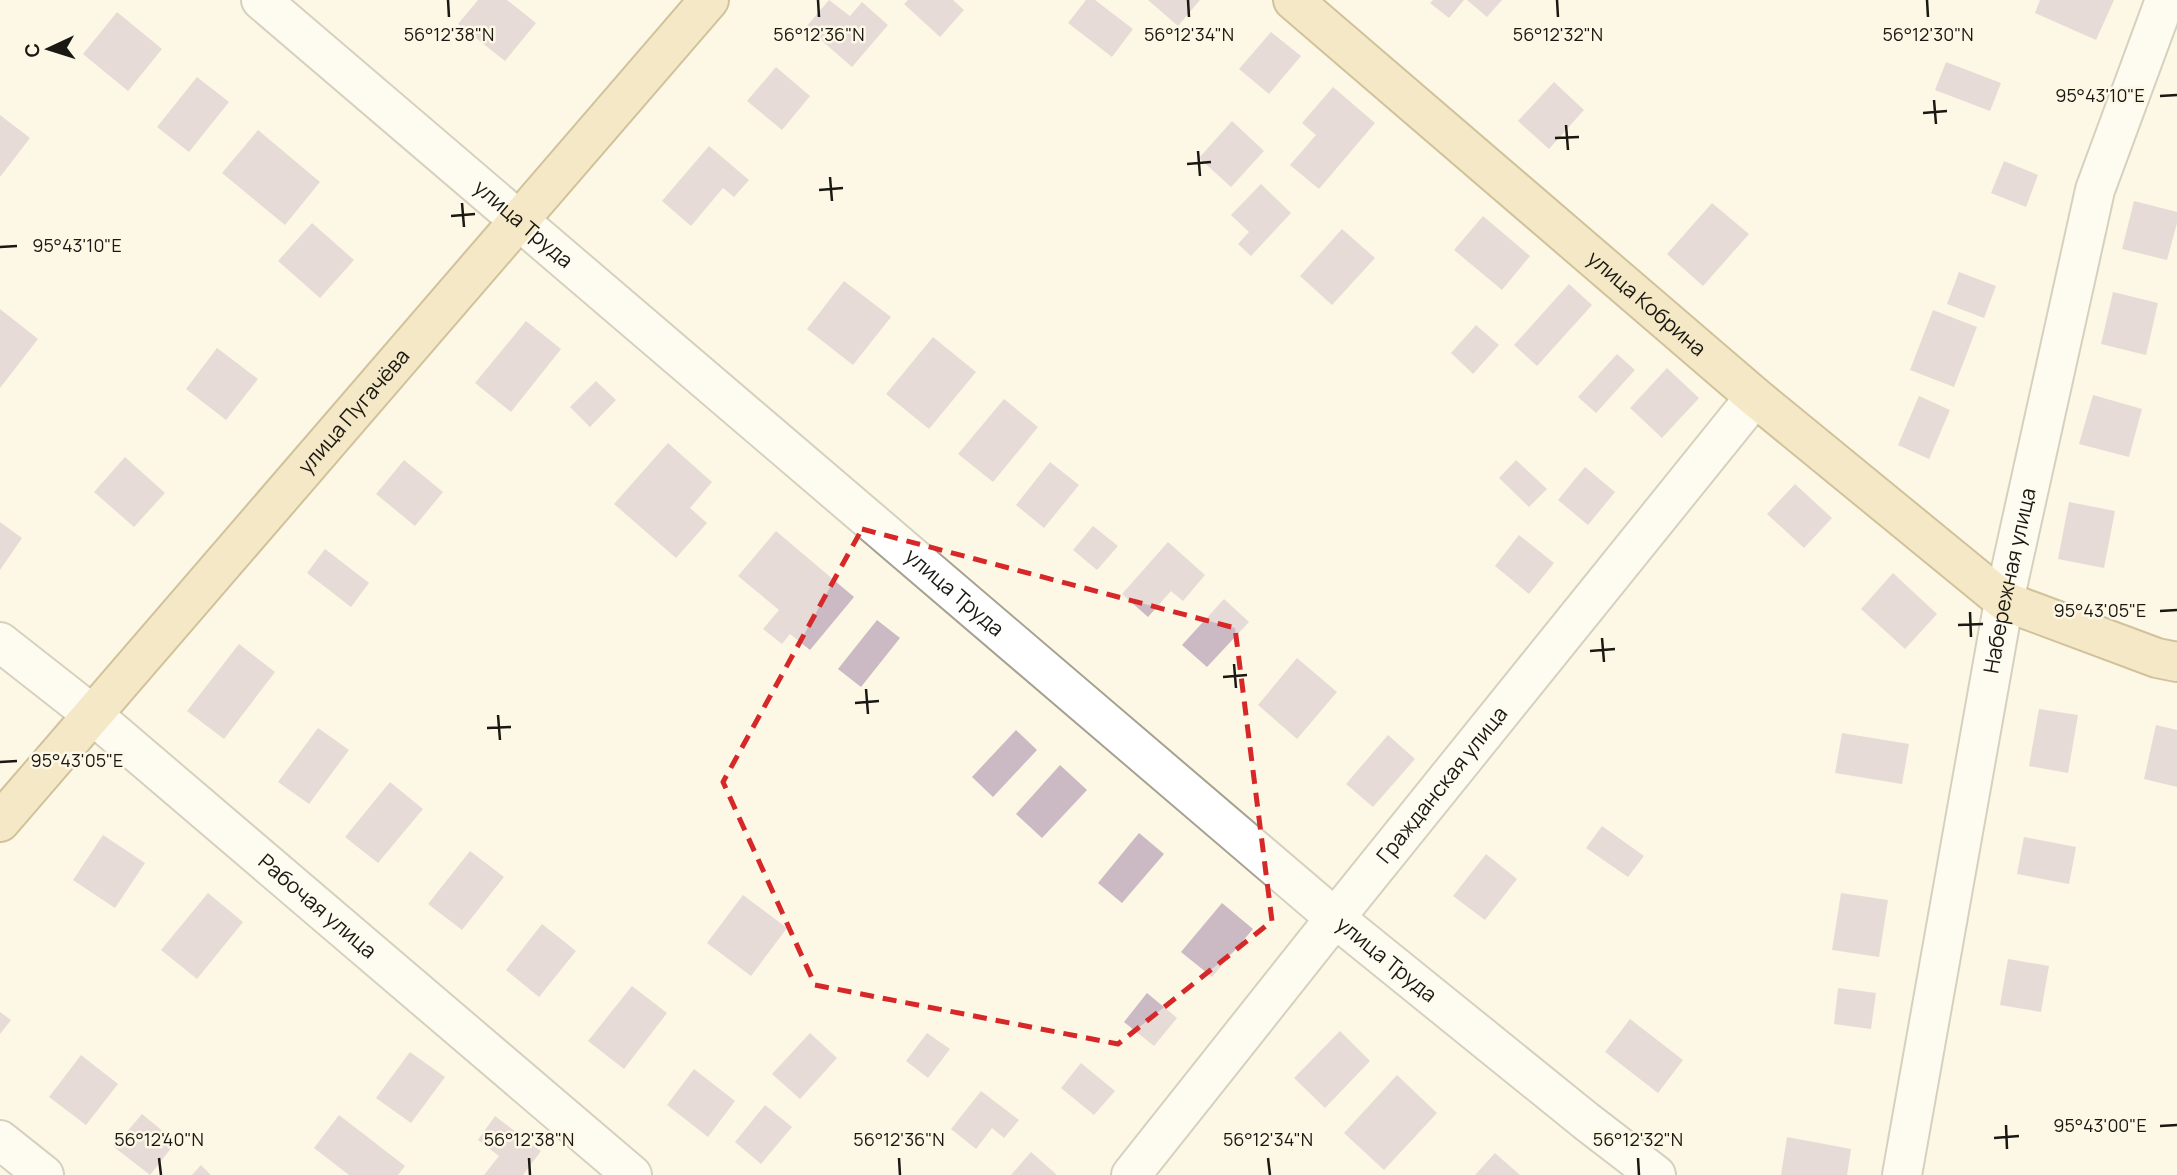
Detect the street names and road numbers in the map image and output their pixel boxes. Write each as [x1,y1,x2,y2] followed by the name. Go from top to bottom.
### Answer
[468,173,579,274] street label: улица Труда
[1582,244,1712,362] street label: улица Кобрина
[291,342,415,479] street label: улица Пугачёва
[1976,485,2042,676] street label: Набережная улица
[899,542,1010,642] street label: улица Труда
[1370,700,1513,869] street label: Гражданская улица
[253,847,383,964] street label: Рабочая улица
[1331,910,1443,1008] street label: улица Труда

